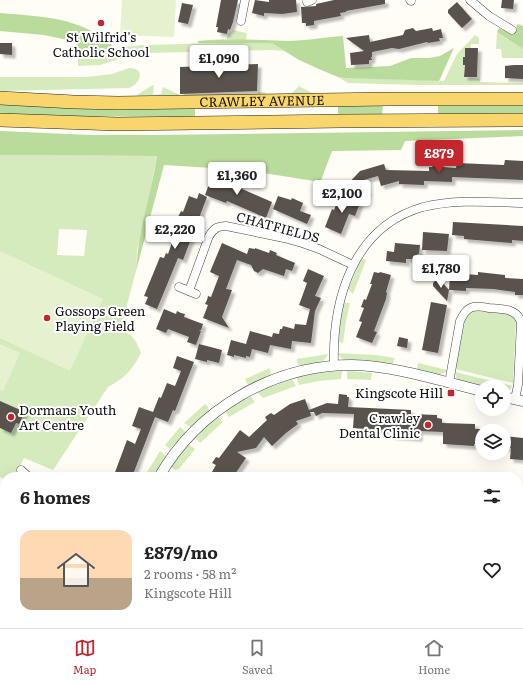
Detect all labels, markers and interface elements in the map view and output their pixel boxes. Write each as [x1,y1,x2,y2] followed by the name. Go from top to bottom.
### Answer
[96,18,106,28] marker: St Wilfrid's Catholic School
[53,27,150,61] place label: St Wilfrid's Catholic School
[186,45,252,79] pin: £1,090
[199,48,239,67] text: £1,090
[199,90,325,111] street label: CRAWLEY AVENUE
[415,140,463,174] pin: £879
[424,143,454,162] text: £879
[204,162,270,196] pin: £1,360
[217,165,257,184] text: £1,360
[309,180,375,214] pin: £2,100
[322,183,362,202] text: £2,100
[234,206,322,247] street label: CHATFIELDS
[142,216,208,250] pin: £2,220
[154,219,196,238] text: £2,220
[408,255,474,289] pin: £1,780
[421,258,461,277] text: £1,780
[55,301,146,335] place label: Gossops Green Playing Field
[42,313,52,323] marker: Gossops Green Playing Field
[475,380,511,460] map controls
[475,380,511,416] button: locate
[355,383,444,402] place label: Kingscote Hill
[446,388,456,398] marker: Kingscote Hill
[19,400,117,434] place label: Dormans Youth Art Centre
[339,408,421,442] place label: Crawley Dental Clinic
[6,412,16,422] marker: Dormans Youth Art Centre
[423,420,433,430] marker: Crawley Dental Clinic
[475,424,511,460] button: layers
[20,484,90,509] text: 6 homes
[481,485,503,507] icon: filters
[144,539,218,564] text: £879/mo
[52,546,100,594] icon: home
[481,559,503,581] icon: heart
[144,564,236,583] text: 2 rooms · 58 m²
[144,583,232,602] text: Kingscote Hill
[73,637,96,677] tab: Map
[242,637,273,677] tab: Saved
[418,637,450,677] tab: Home

